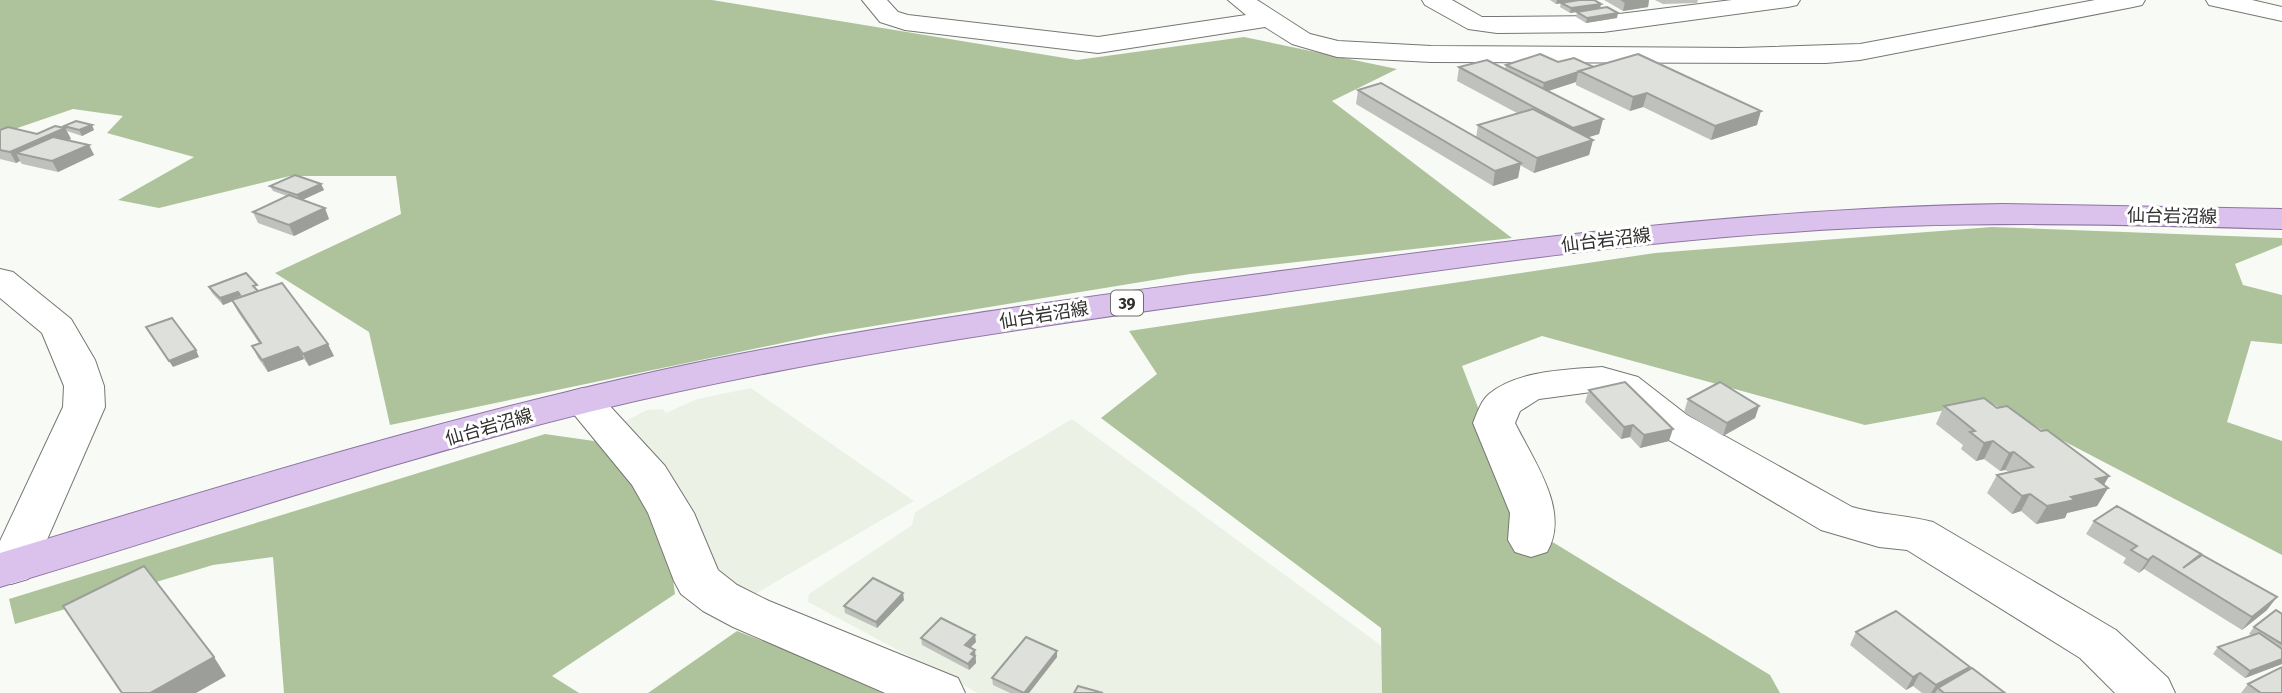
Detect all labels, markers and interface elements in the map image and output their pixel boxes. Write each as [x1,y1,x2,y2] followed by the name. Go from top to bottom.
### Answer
[2127,204,2217,228] street label: 仙台岩沼線
[1560,224,1652,256] street label: 仙台岩沼線
[1111,290,1143,316] road number: 39
[998,297,1090,333] street label: 仙台岩沼線
[443,404,535,450] street label: 仙台岩沼線

